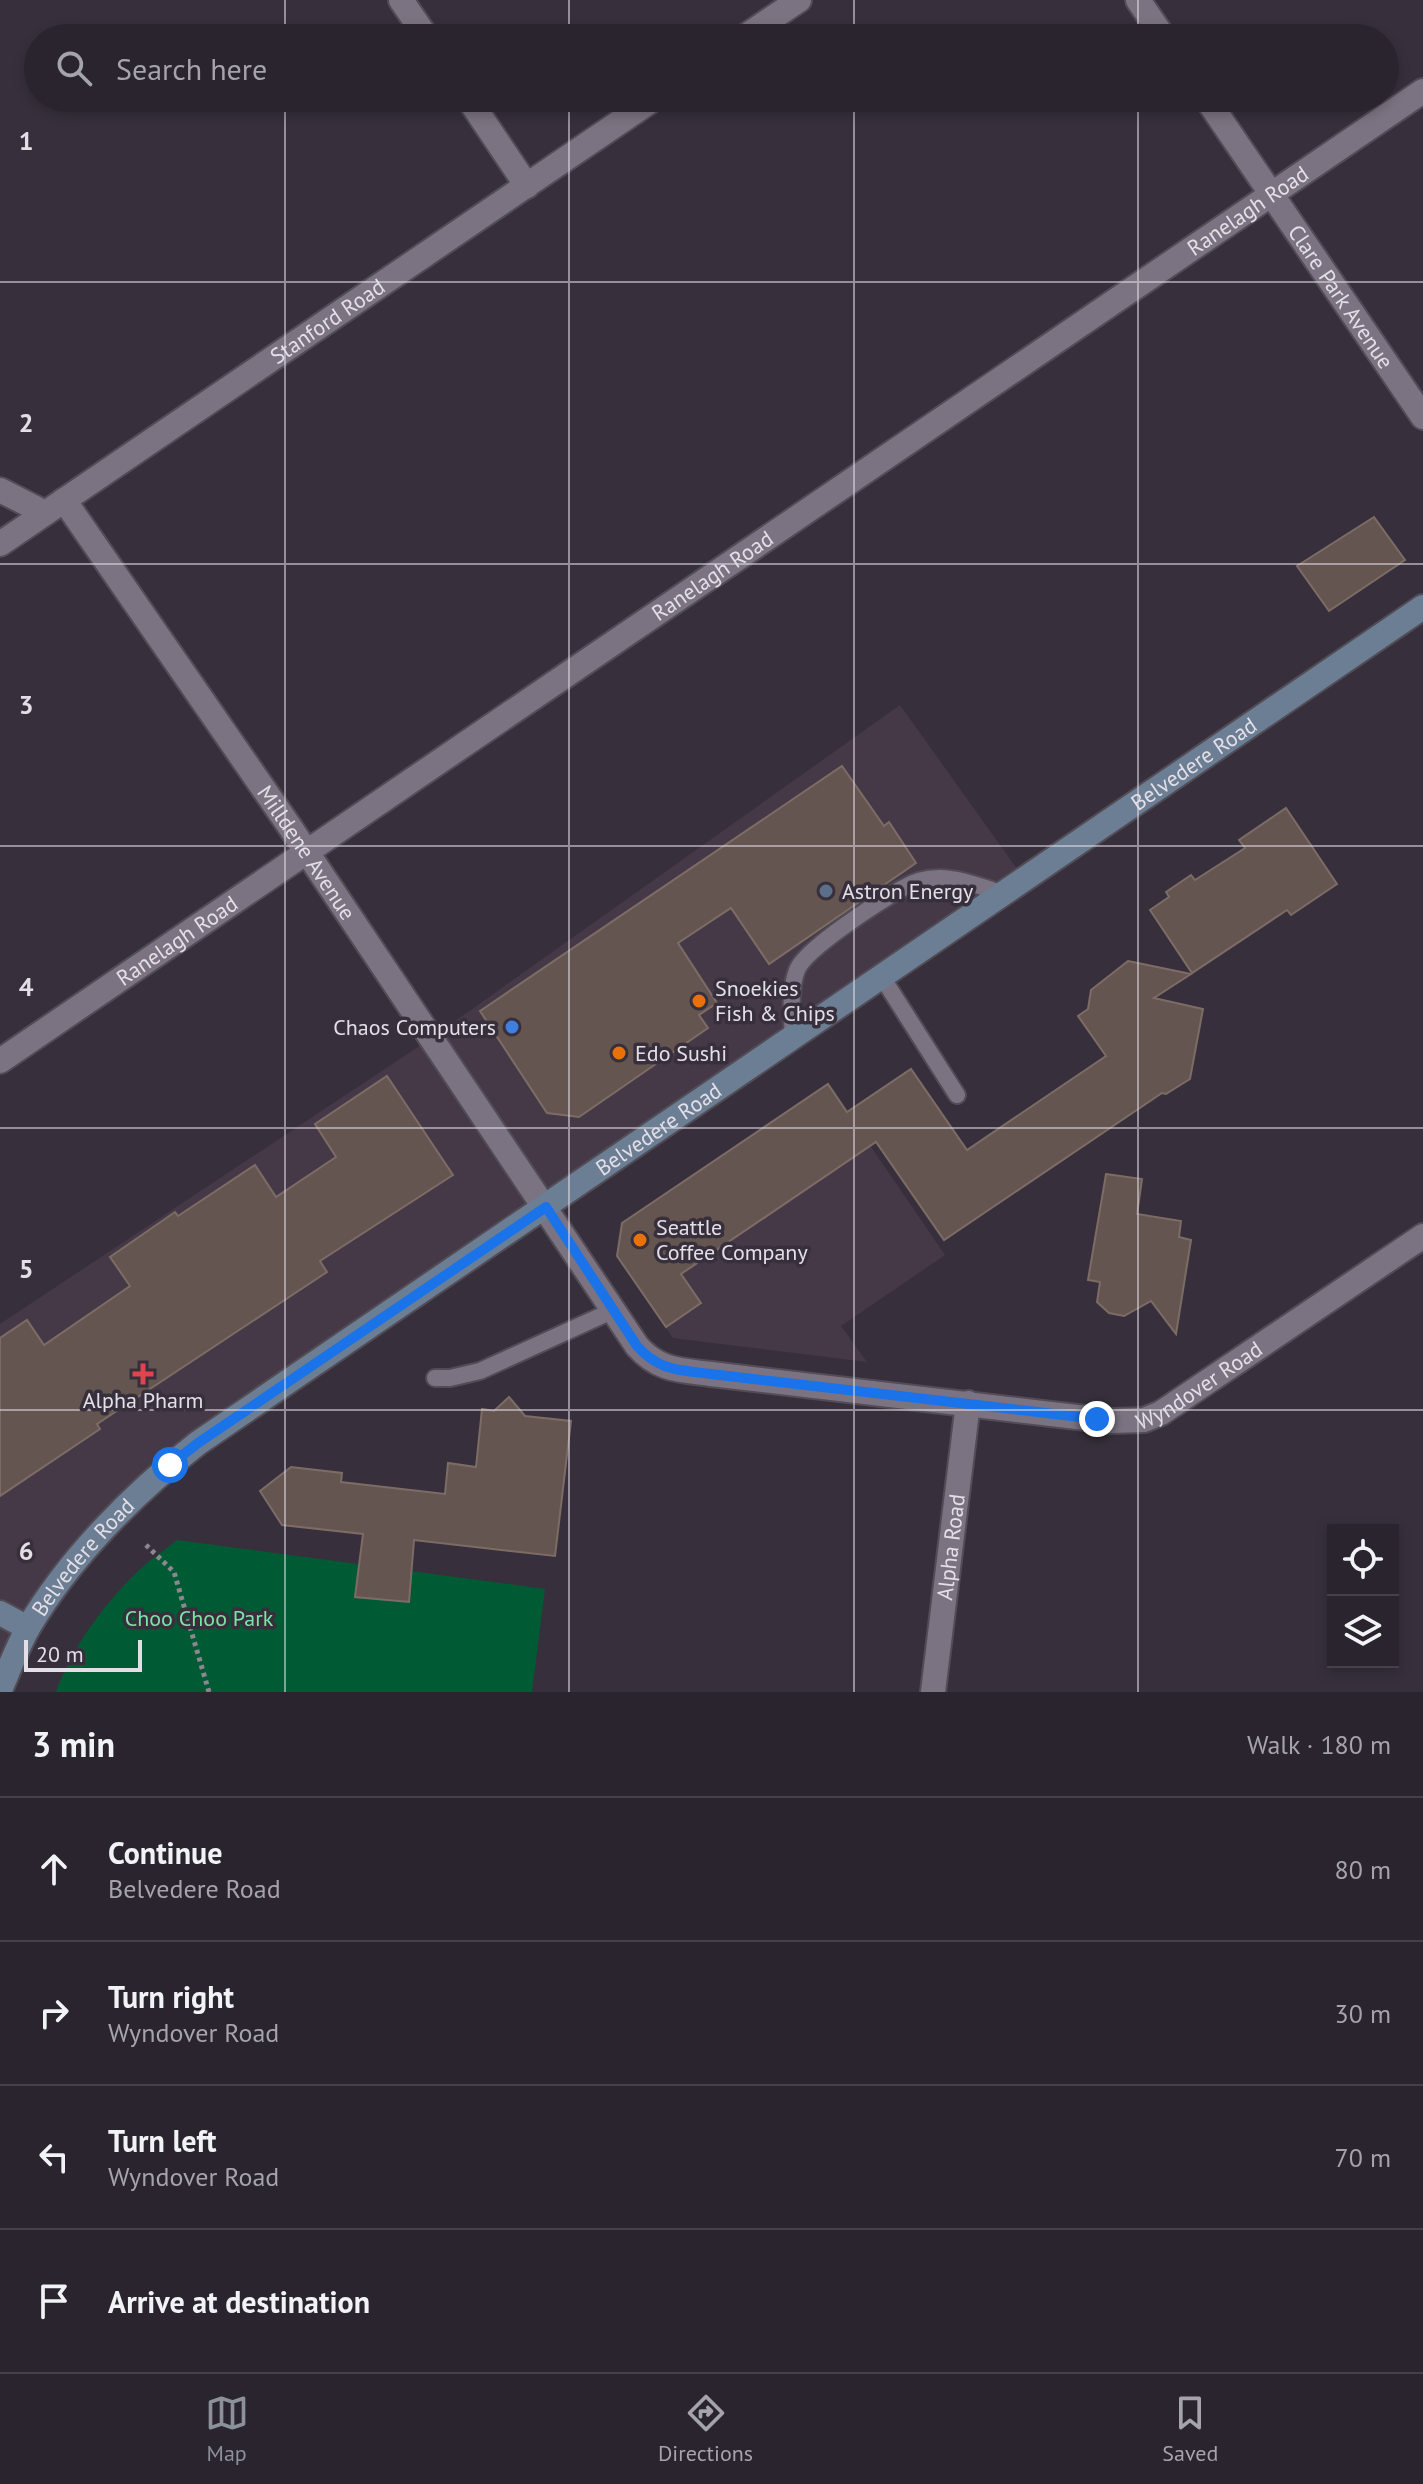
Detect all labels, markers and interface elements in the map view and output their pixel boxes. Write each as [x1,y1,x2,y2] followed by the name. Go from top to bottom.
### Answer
[24,24,1399,112] search box
[52,46,96,90] icon: search
[116,49,267,88] text: Search here
[19,124,33,157] text: 1
[1182,159,1314,262] street label: Ranelagh Road
[1282,219,1400,374] street label: Clare Park Avenue
[265,272,390,370] street label: Stanford Road
[19,406,33,439] text: 2
[646,524,778,627] street label: Ranelagh Road
[19,688,33,721] text: 3
[1125,711,1262,816] street label: Belvedere Road
[251,780,362,925] street label: Milldene Avenue
[842,877,974,905] place label: Astron Energy
[817,882,835,900] marker: Astron Energy
[111,889,243,992] street label: Ranelagh Road
[19,970,34,1003] text: 4
[715,974,835,1027] place label: Snoekies Fish & Chips
[690,992,708,1010] marker: Snoekies Fish & Chips
[333,1013,496,1041] place label: Chaos Computers
[503,1018,521,1036] marker: Chaos Computers
[635,1039,727,1067] place label: Edo Sushi
[610,1044,628,1062] marker: Edo Sushi
[590,1076,727,1182] street label: Belvedere Road
[656,1213,808,1266] place label: Seattle Coffee Company
[631,1231,649,1249] marker: Seattle Coffee Company
[19,1252,33,1285] text: 5
[1132,1335,1267,1436] street label: Wyndover Road
[134,1365,152,1383] marker: Alpha Pharm
[83,1386,203,1414] place label: Alpha Pharm
[1079,1401,1115,1437] route end
[152,1447,188,1483] route start
[25,1492,140,1621] street label: Belvedere Road
[930,1492,971,1602] street label: Alpha Road
[1327,1524,1399,1668] map controls
[1327,1524,1399,1596] button: locate
[19,1534,33,1567] text: 6
[1327,1596,1399,1668] button: layers
[125,1604,274,1632] park label: Choo Choo Park
[24,1636,142,1672] scale bar
[36,1640,84,1668] text: 20 m
[32,1722,115,1766] text: 3 min
[1247,1728,1391,1761] text: Walk · 180 m
[108,1833,222,1872] text: Continue
[32,1847,76,1891] icon: ahead
[1335,1853,1391,1886] text: 80 m
[108,1872,281,1905] text: Belvedere Road
[108,1977,234,2016] text: Turn right
[32,1991,76,2035] icon: right
[1335,1997,1391,2030] text: 30 m
[108,2016,279,2049] text: Wyndover Road
[108,2121,216,2160] text: Turn left
[32,2135,76,2179] icon: left
[1335,2141,1391,2174] text: 70 m
[108,2160,279,2193] text: Wyndover Road
[32,2279,76,2323] icon: arrive
[108,2282,370,2321] text: Arrive at destination
[205,2391,249,2467] tab: Map
[658,2391,753,2467] tab: Directions
[1162,2391,1218,2467] tab: Saved

